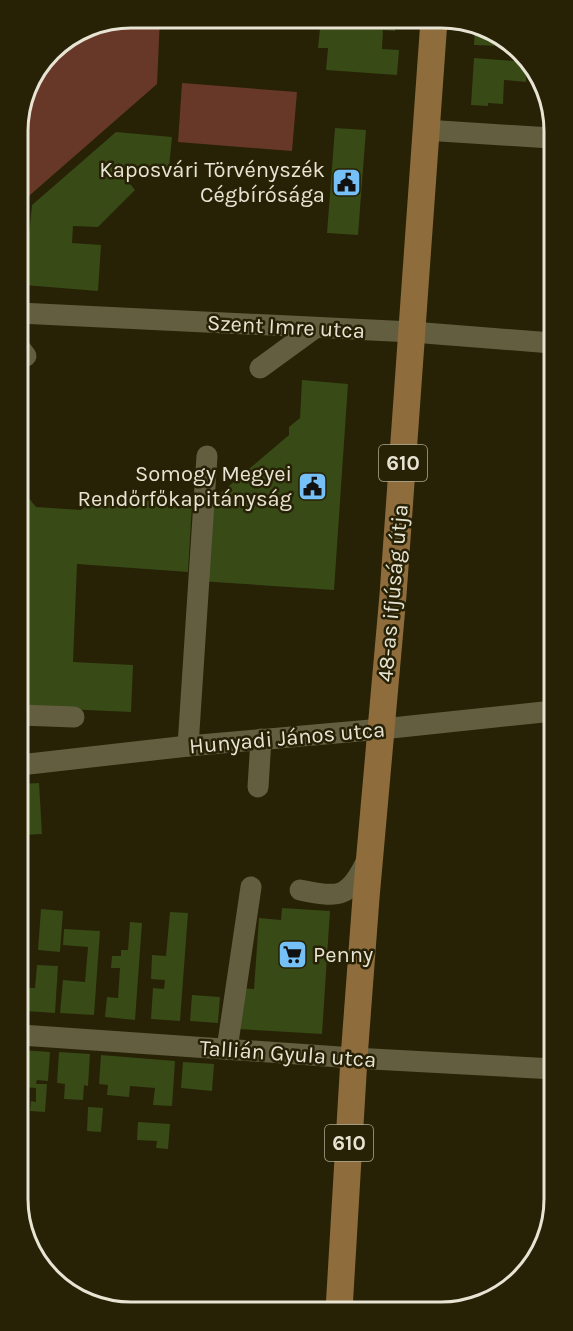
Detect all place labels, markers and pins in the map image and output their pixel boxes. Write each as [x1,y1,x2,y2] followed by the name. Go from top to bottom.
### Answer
[99,157,325,208] place label: Kaposvári Törvényszék Cégbírósága
[330,166,362,198] public building icon: Kaposvári Törvényszék Cégbírósága
[77,461,293,512] place label: Somogy Megyei Rendőrfőkapitányság
[297,470,329,502] public building icon: Somogy Megyei Rendőrfőkapitányság
[276,938,308,970] supermarket icon: Penny
[313,942,373,968] place label: Penny

